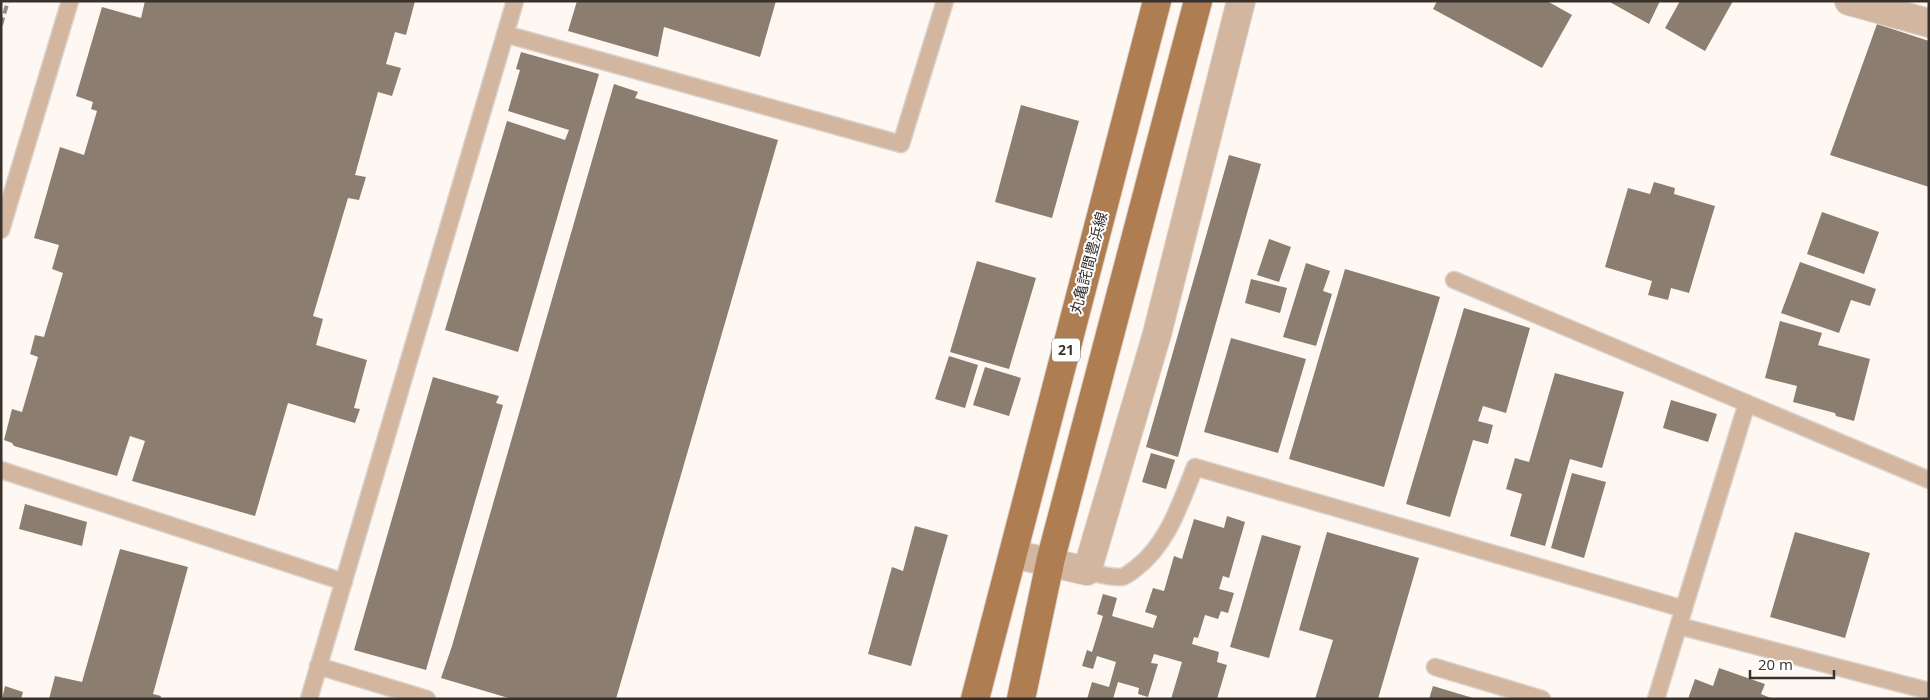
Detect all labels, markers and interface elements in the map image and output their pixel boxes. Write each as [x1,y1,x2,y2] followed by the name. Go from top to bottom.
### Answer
[1065,209,1111,316] street label: 丸亀詫間豊浜線
[1052,338,1080,362] road number: 21
[1750,648,1834,680] scale bar
[1758,654,1793,674] text: 20 m

